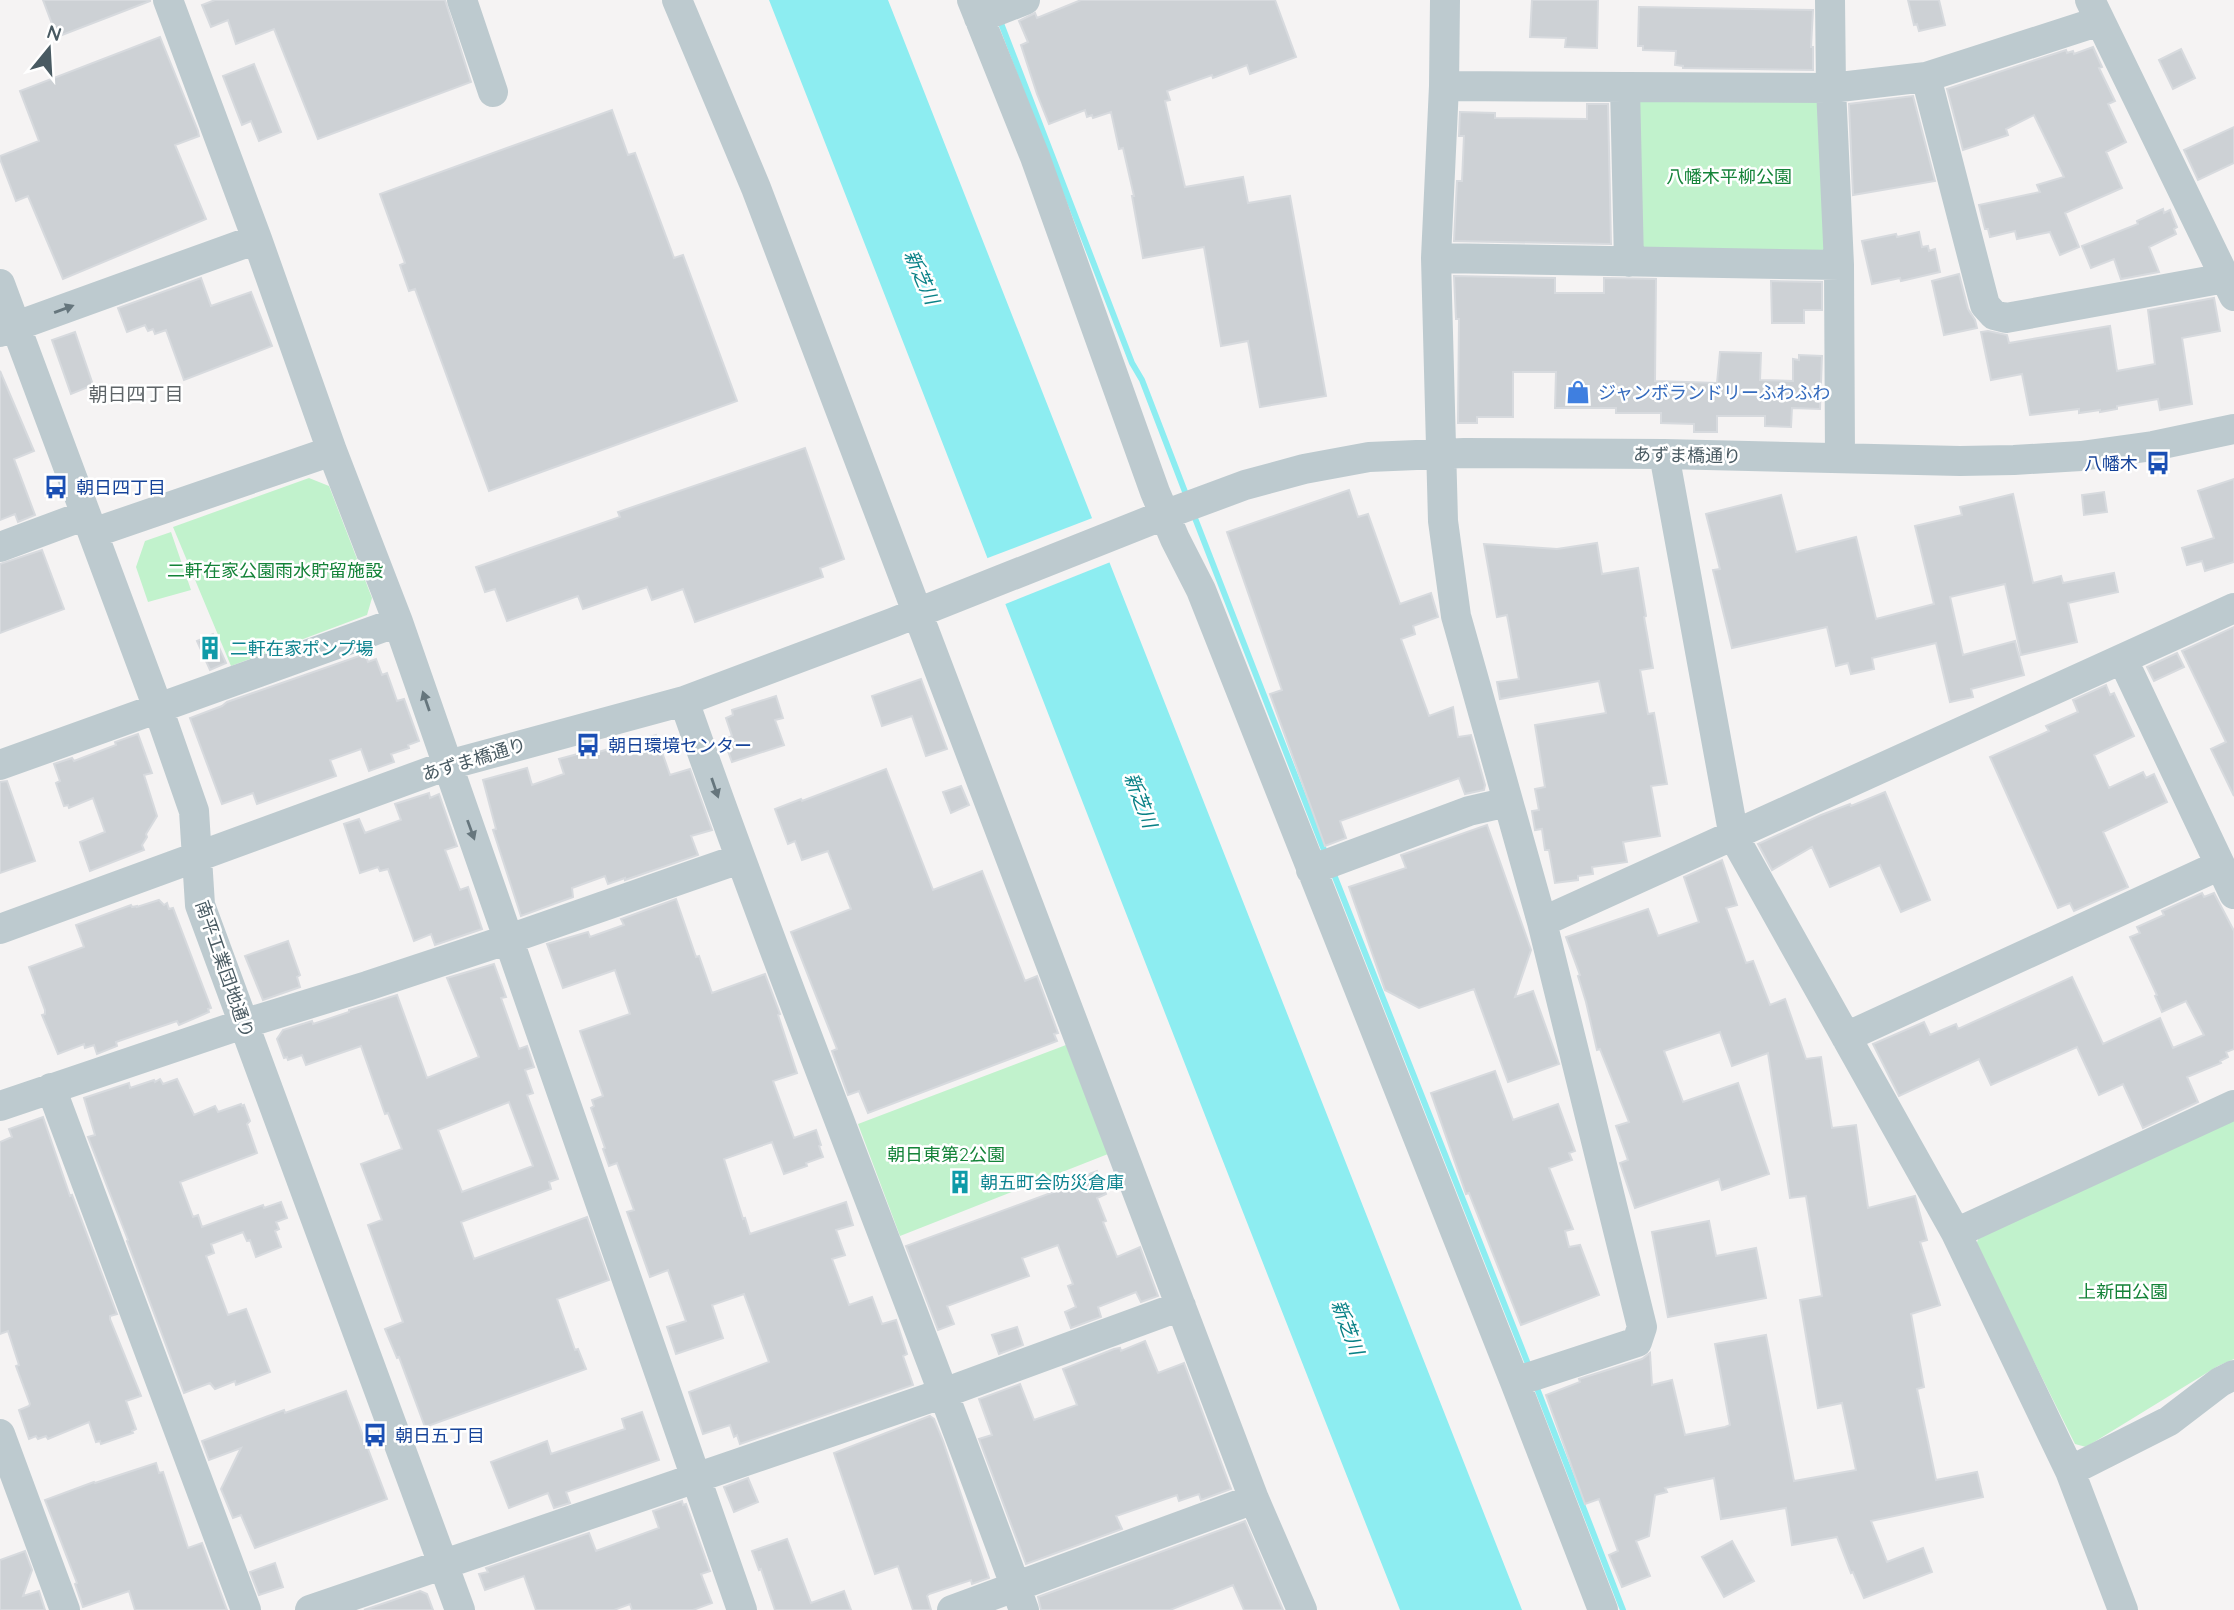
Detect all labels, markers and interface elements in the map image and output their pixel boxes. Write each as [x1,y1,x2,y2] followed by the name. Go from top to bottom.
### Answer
[14,14,84,84] north arrow
[44,19,65,46] text: N
[1666,165,1792,188] park label: 八幡木平柳公園
[899,246,945,310] water label: 新芝川
[54,303,75,314] one-way arrow
[1564,378,1592,406] shop icon: ジャンボランドリーふわふわ
[1598,381,1830,404] place label: ジャンボランドリーふわふわ
[88,382,184,406] district label: 朝日四丁目
[1633,443,1741,467] street label: あずま橋通り
[2144,449,2172,477] bus stop icon: 八幡木
[2084,452,2138,475] place label: 八幡木
[42,473,70,501] bus stop icon: 朝日四丁目
[76,476,166,499] place label: 朝日四丁目
[167,559,383,582] park label: 二軒在家公園雨水貯留施設
[196,634,224,662] building icon: 二軒在家ポンプ場
[230,637,373,660] place label: 二軒在家ポンプ場
[420,690,431,711] one-way arrow
[574,731,602,759] bus stop icon: 朝日環境センター
[419,732,529,786] street label: あずま橋通り
[608,734,752,757] place label: 朝日環境センター
[1120,769,1163,833] water label: 新芝川
[710,778,721,799] one-way arrow
[466,819,477,840] one-way arrow
[191,897,259,1041] street label: 南平工業団地通り
[887,1143,1005,1166] park label: 朝日東第2公園
[946,1168,974,1196] building icon: 朝五町会防災倉庫
[980,1171,1124,1194] place label: 朝五町会防災倉庫
[2078,1280,2168,1303] park label: 上新田公園
[1327,1296,1370,1360] water label: 新芝川
[361,1421,389,1449] bus stop icon: 朝日五丁目
[395,1424,485,1447] place label: 朝日五丁目

